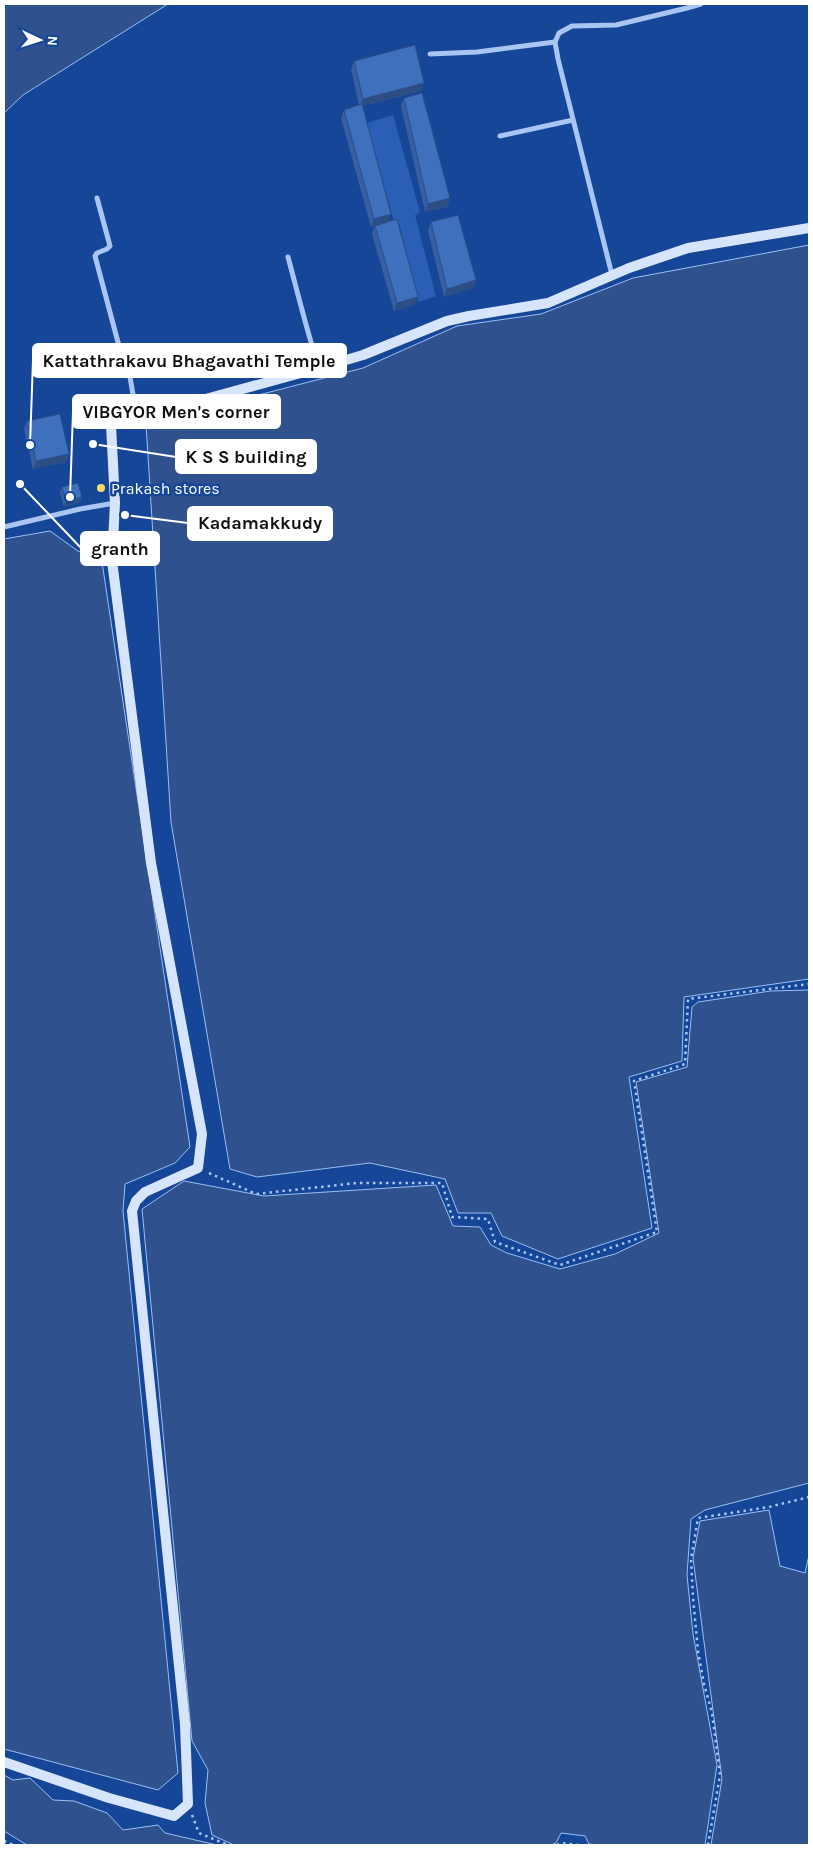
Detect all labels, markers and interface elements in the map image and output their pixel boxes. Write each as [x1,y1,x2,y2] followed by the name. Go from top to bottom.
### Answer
[15,15,65,65] north arrow
[44,35,61,46] text: N
[33,344,346,377] callout: Kattathrakavu Bhagavathi Temple
[42,350,336,372] text: Kattathrakavu Bhagavathi Temple
[73,395,280,428] callout: VIBGYOR Men's corner
[82,401,270,423] text: VIBGYOR Men's corner
[176,440,316,473] callout: K S S building
[186,446,307,468] text: K S S building
[111,479,220,498] place label: Prakash stores
[95,482,107,494] marker: Prakash stores
[188,507,332,540] callout: Kadamakkudy
[198,512,322,534] text: Kadamakkudy
[81,532,159,565] callout: granth
[91,538,149,560] text: granth

